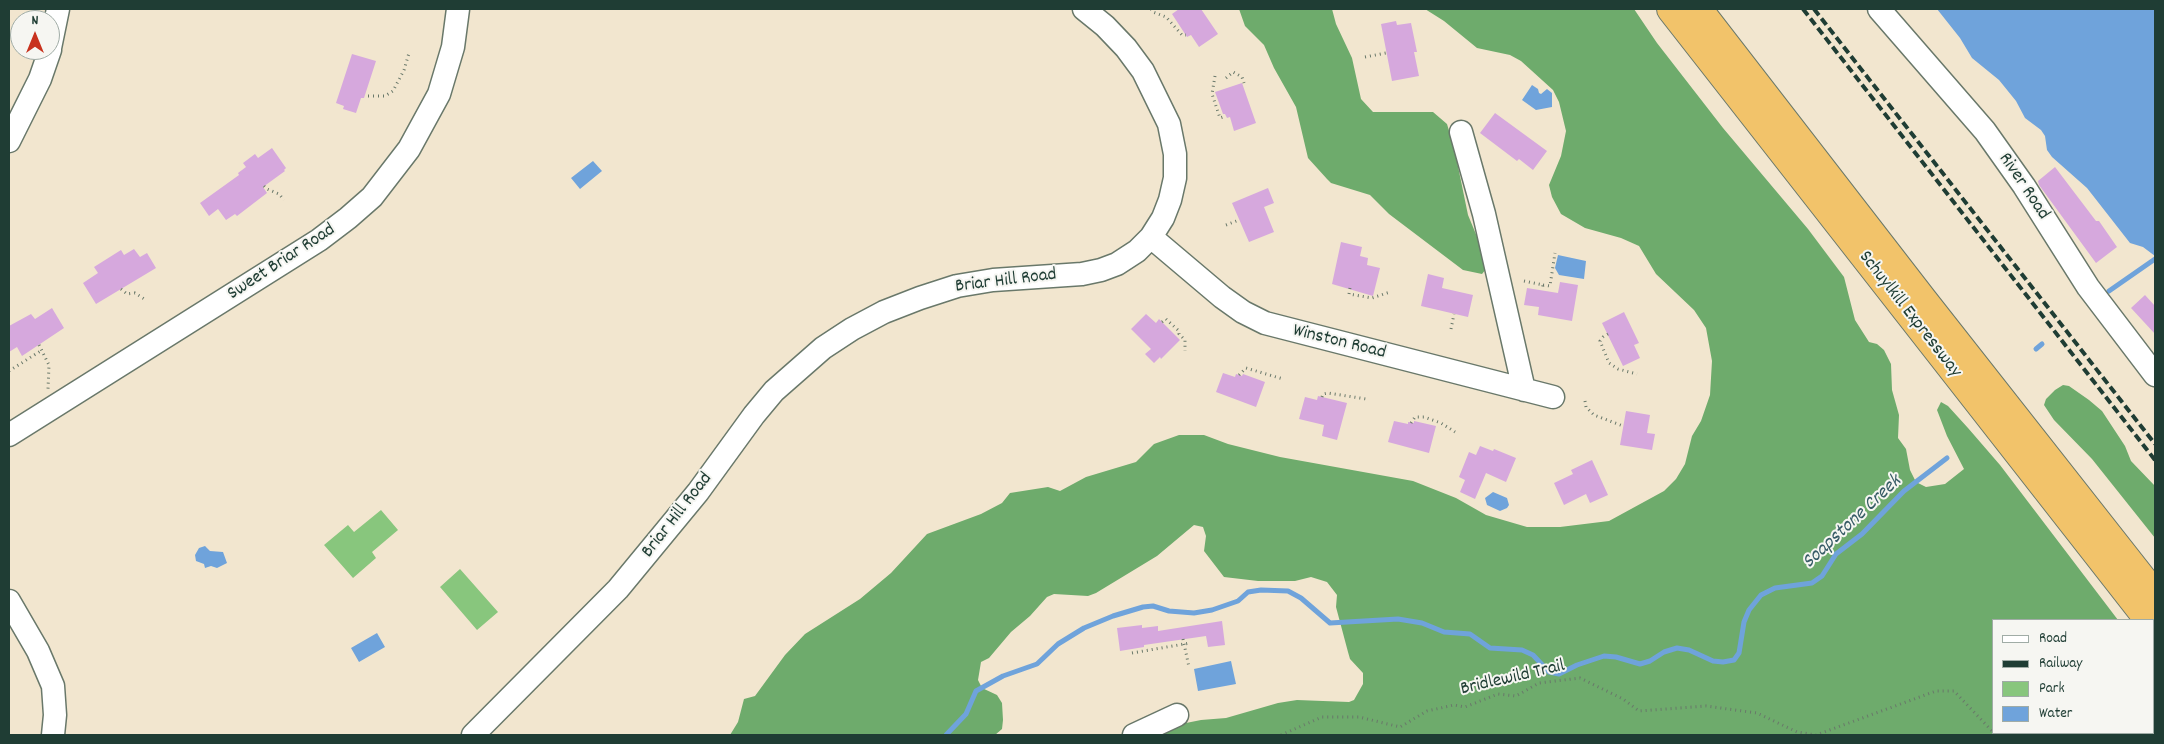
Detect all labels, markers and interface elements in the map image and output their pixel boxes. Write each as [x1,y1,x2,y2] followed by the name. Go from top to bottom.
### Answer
[10,10,60,60] north arrow
[32,11,38,31] text: N
[1992,149,2054,225] street label: River Road
[224,220,340,306] street label: Sweet Briar Road
[1852,247,1966,383] street label: Schuylkill Expressway
[954,264,1058,300] street label: Briar Hill Road
[1290,320,1388,366] street label: Winston Road
[638,469,718,563] street label: Briar Hill Road
[1798,471,1908,575] water label: Soapstone Creek
[1992,619,2154,734] legend
[2039,628,2067,650] text: Road
[2039,653,2082,675] text: Railway
[1459,656,1567,702] street label: Bridlewild Trail
[2039,678,2065,700] text: Park
[2039,703,2072,725] text: Water

